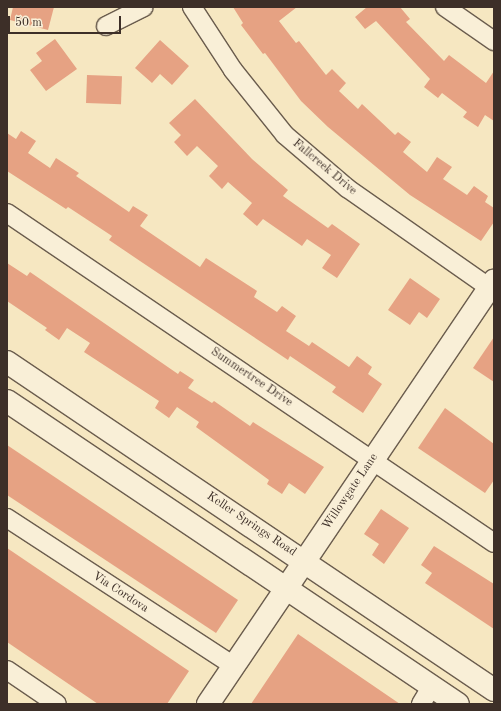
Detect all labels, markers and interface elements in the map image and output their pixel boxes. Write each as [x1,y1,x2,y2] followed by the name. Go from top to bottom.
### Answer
[10,8,123,34] scale bar
[15,17,42,29] text: 50 m
[289,137,359,199] street label: Fallcreek Drive
[207,345,295,411] street label: Summertree Drive
[320,451,382,533] street label: Willowgate Lane
[203,490,299,560] street label: Keller Springs Road
[89,570,151,616] street label: Via Cordova

